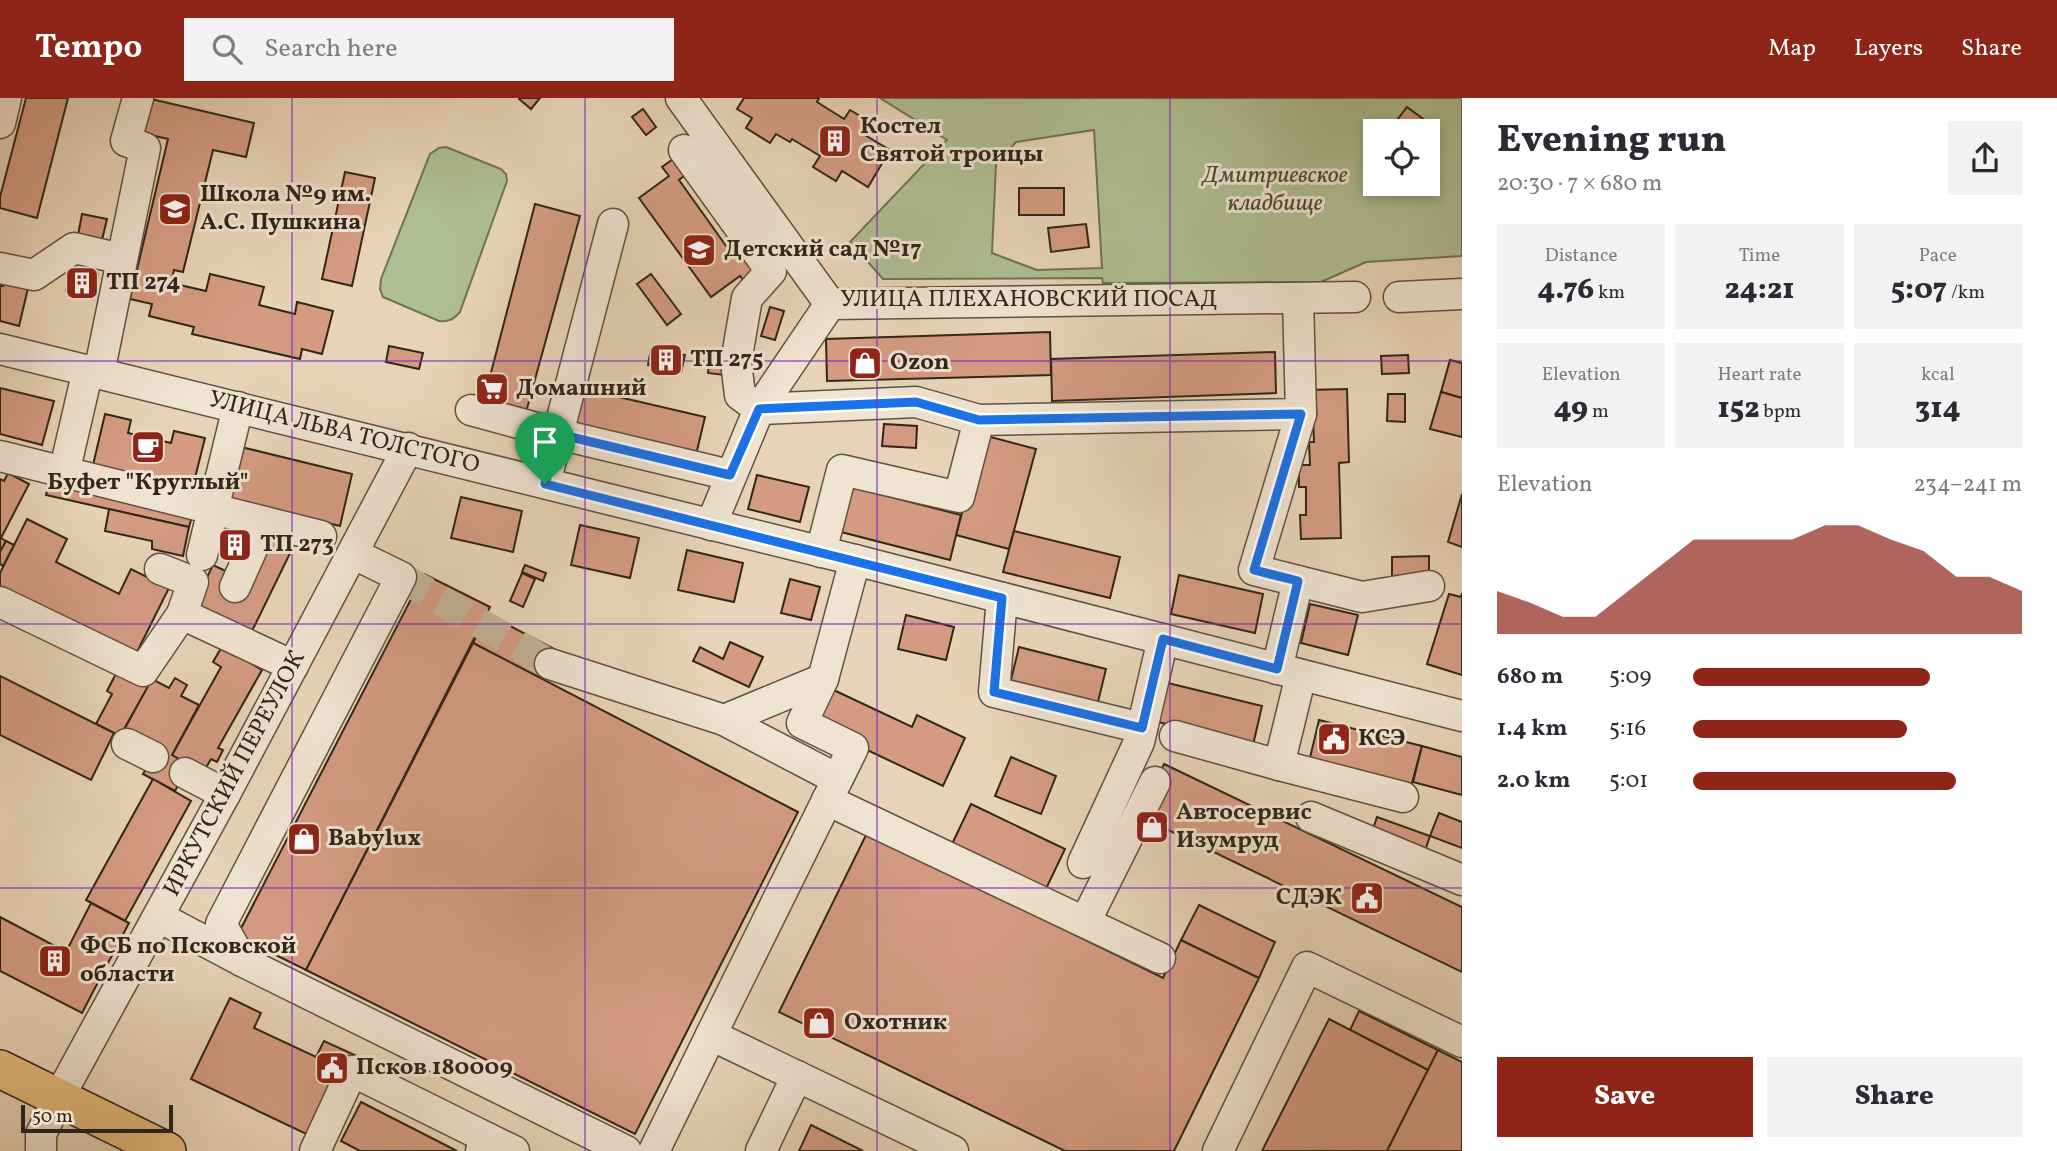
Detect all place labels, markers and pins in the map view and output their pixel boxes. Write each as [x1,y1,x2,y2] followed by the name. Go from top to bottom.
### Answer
[860,110,1043,172] place label: Костел Святой троицы
[816,122,854,160] building icon: Костел Святой троицы
[200,178,371,240] place label: Школа №9 им. А.С. Пушкина
[156,190,194,228] school or university icon: Школа №9 им. А.С. Пушкина
[680,231,718,269] school or university icon: Детский сад №17
[724,233,922,267] place label: Детский сад №17
[63,264,101,302] building icon: ТП 274
[106,266,181,300] place label: ТП 274
[647,341,685,379] building icon: ТП 275
[690,343,764,377] place label: ТП 275
[846,344,884,382] shop icon: Ozon
[890,346,950,380] place label: Ozon
[473,370,511,408] supermarket icon: Домашний
[516,372,647,406] place label: Домашний
[515,412,575,484] pin
[129,428,167,466] cafe icon: Буфет "Круглый"
[47,466,249,500] place label: Буфет "Круглый"
[216,526,254,564] building icon: ТП 273
[260,528,334,562] place label: ТП 273
[1315,720,1353,758] public building icon: КСЭ
[1358,722,1405,756] place label: КСЭ
[1176,796,1312,858] place label: Автосервис Изумруд
[1133,808,1171,846] shop icon: Автосервис Изумруд
[285,820,323,858] shop icon: Babylux
[328,822,421,856] place label: Babylux
[1348,879,1386,917] public building icon: СДЭК
[1276,881,1342,915] place label: СДЭК
[80,930,296,992] place label: ФСБ по Псковской области
[36,942,74,980] building icon: ФСБ по Псковской области
[800,1004,838,1042] shop icon: Охотник
[844,1006,947,1040] place label: Охотник
[313,1049,351,1087] public building icon: Псков 180009
[356,1051,513,1085] place label: Псков 180009

